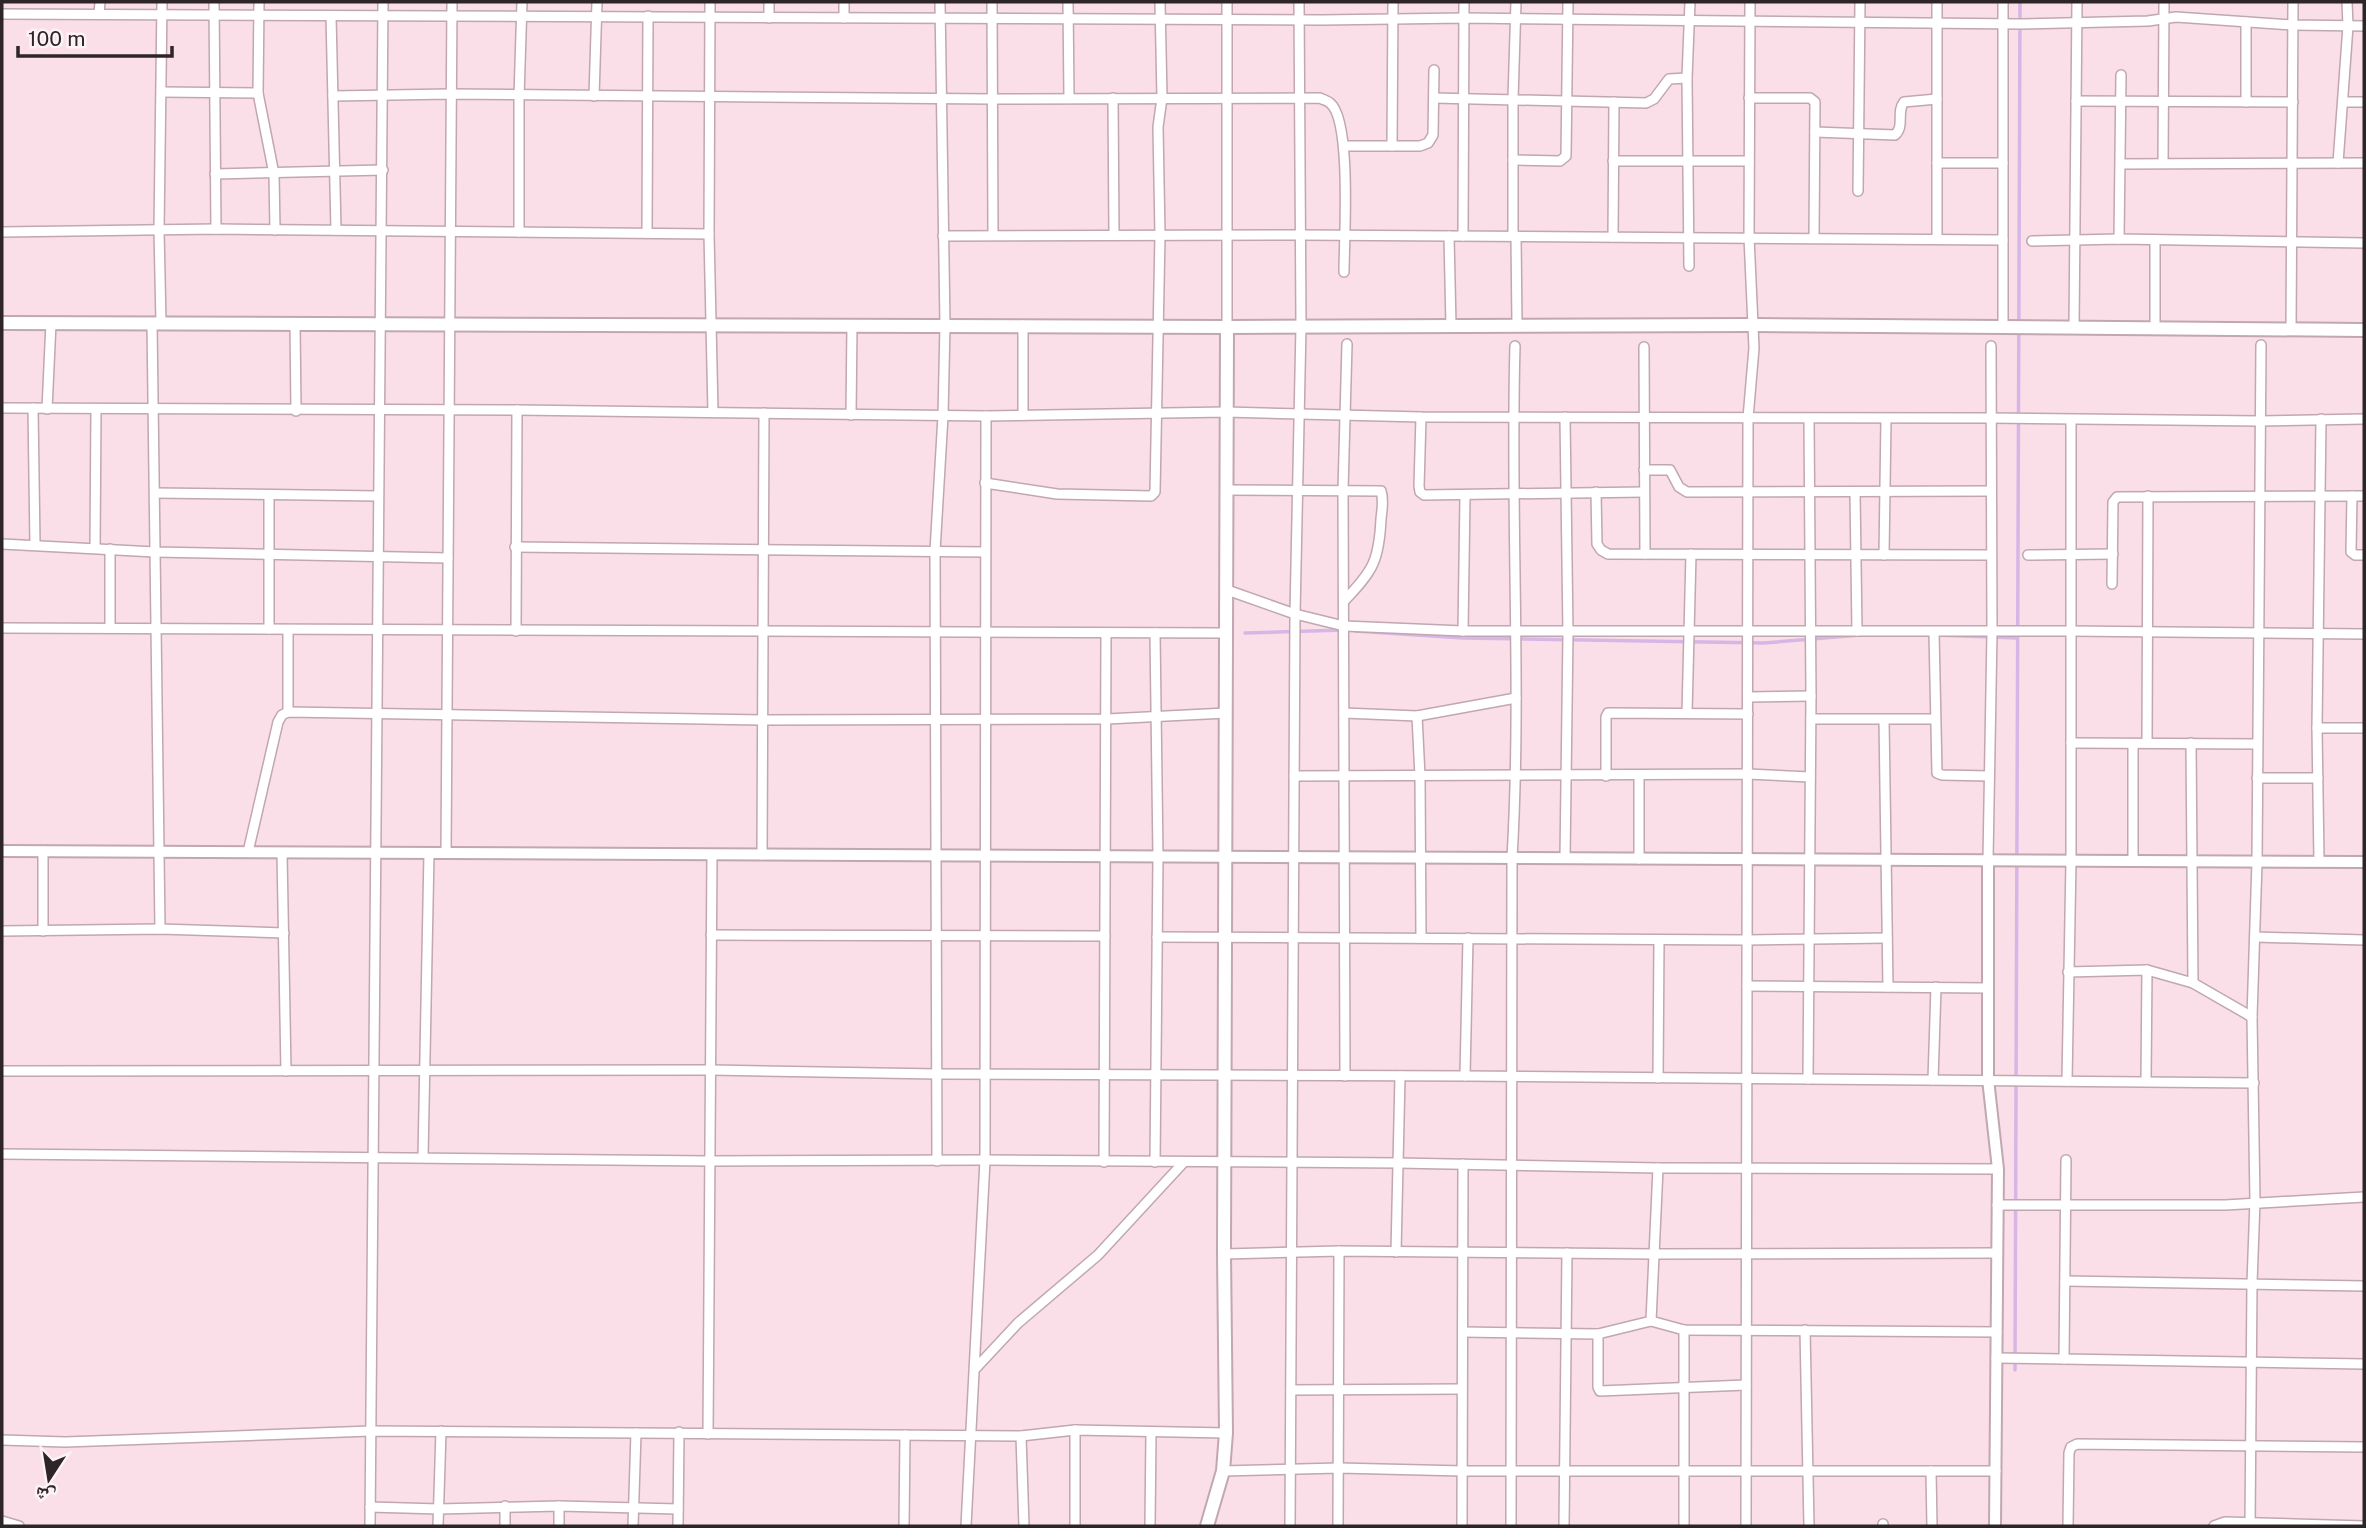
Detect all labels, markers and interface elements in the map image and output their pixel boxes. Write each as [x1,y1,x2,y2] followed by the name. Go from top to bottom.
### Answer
[18,14,172,58] scale bar
[28,26,85,51] text: 100 m
[14,1444,84,1514] north arrow
[33,1482,58,1508] text: ش

